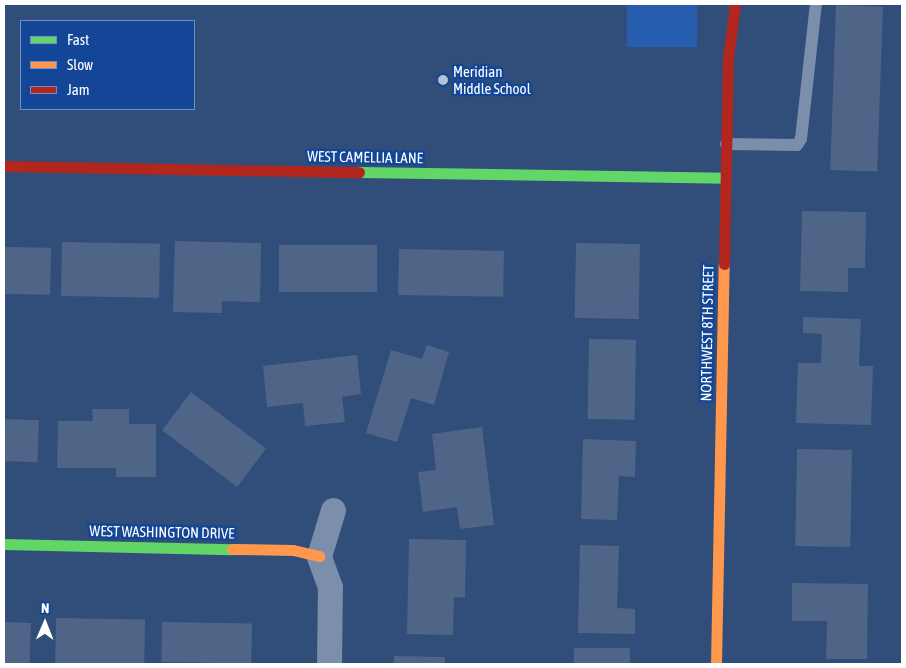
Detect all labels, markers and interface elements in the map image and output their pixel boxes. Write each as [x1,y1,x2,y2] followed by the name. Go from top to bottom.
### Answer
[20,20,195,110] legend
[67,31,89,48] text: Fast
[67,56,93,73] text: Slow
[453,62,531,97] place label: Meridian Middle School
[437,74,449,86] marker: Meridian Middle School
[67,81,90,98] text: Jam
[307,147,423,167] street label: WEST CAMELLIA LANE
[697,264,717,402] street label: NORTHWEST 8TH STREET
[89,522,235,542] street label: WEST WASHINGTON DRIVE
[20,598,70,648] north arrow
[41,600,50,616] text: N

